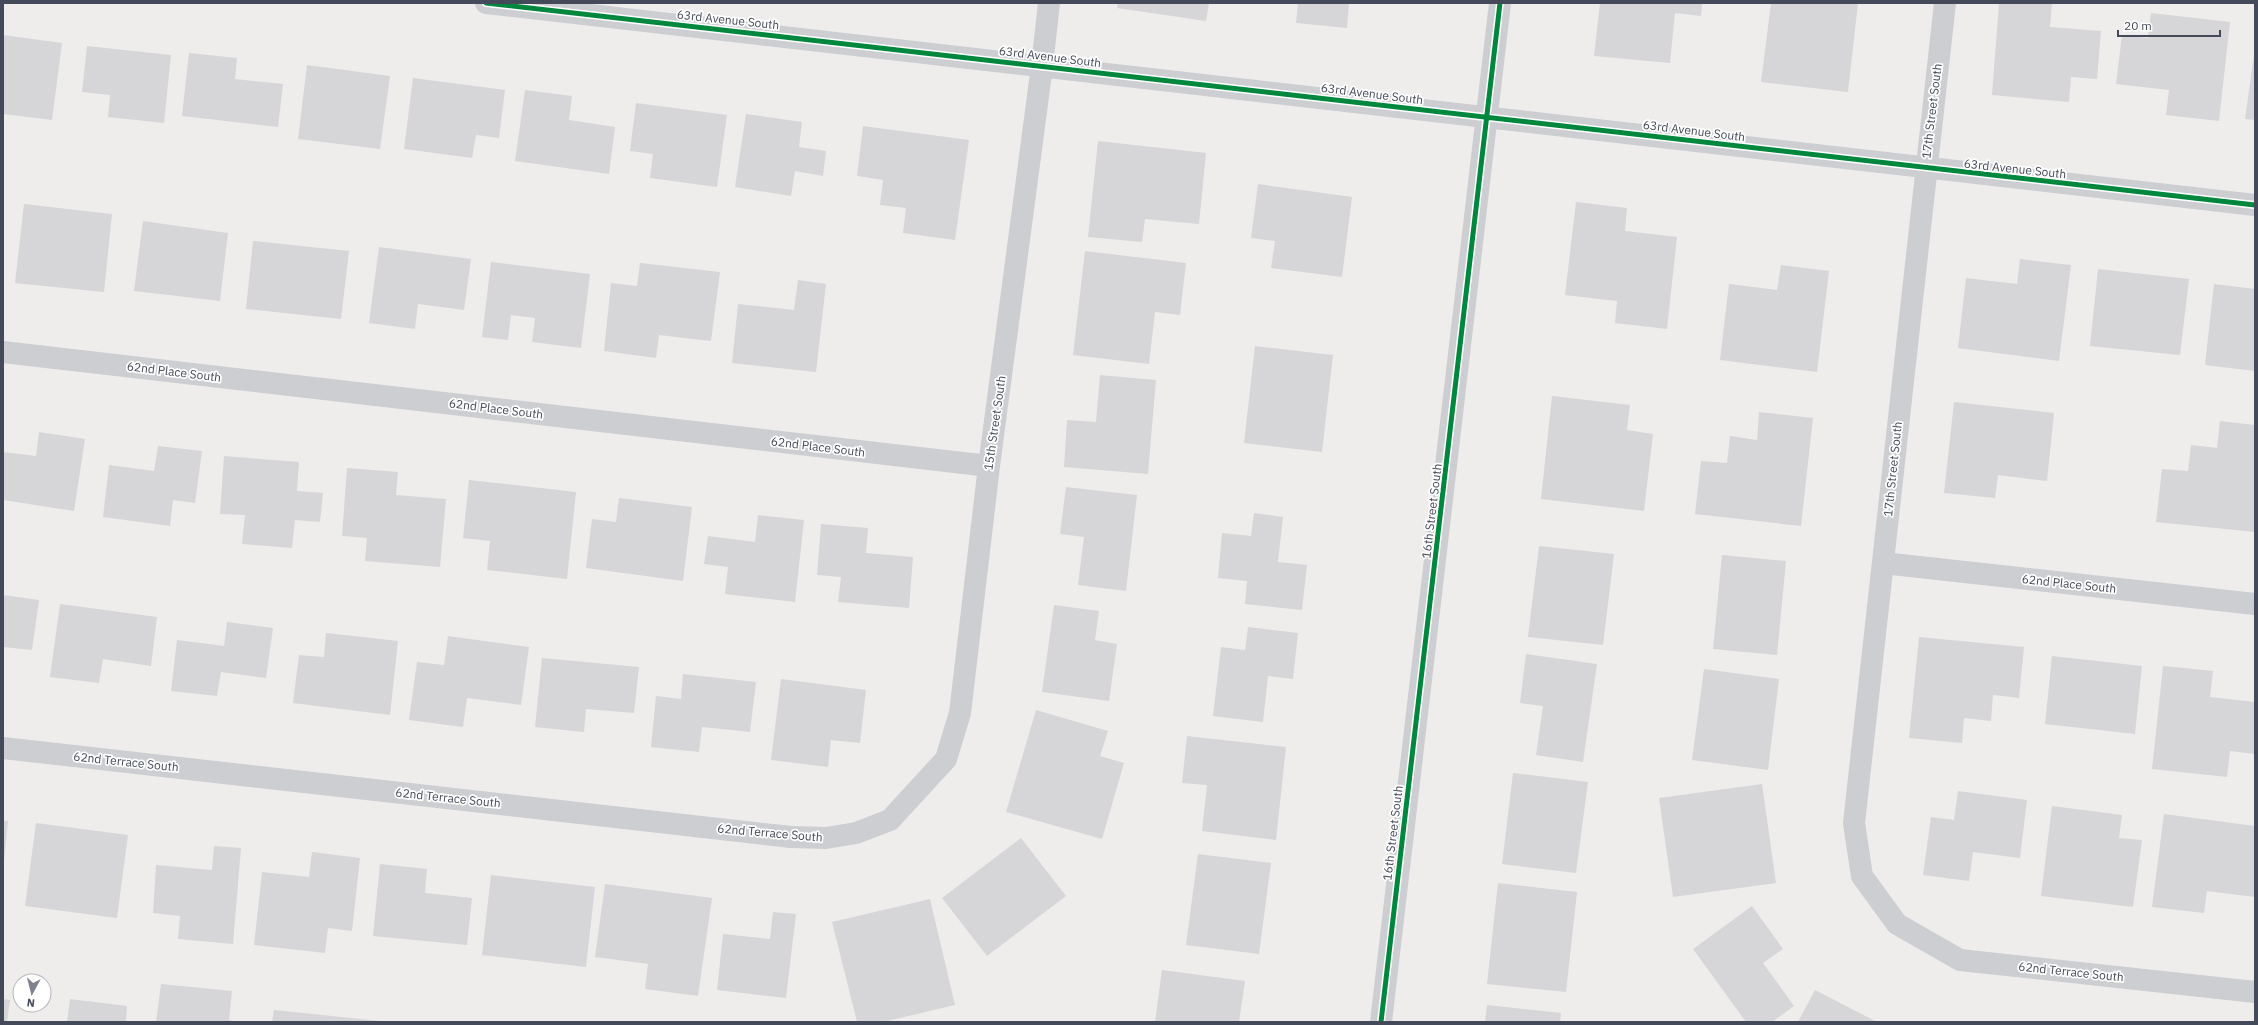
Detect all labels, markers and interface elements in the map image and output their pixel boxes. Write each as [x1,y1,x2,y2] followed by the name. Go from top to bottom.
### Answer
[676,7,780,32] street label: 63rd Avenue South
[2118,12,2220,38] scale bar
[2124,18,2152,33] text: 20 m
[998,43,1102,70] street label: 63rd Avenue South
[1918,63,1945,159] street label: 17th Street South
[1320,80,1424,107] street label: 63rd Avenue South
[1642,117,1746,144] street label: 63rd Avenue South
[1963,156,2067,181] street label: 63rd Avenue South
[126,358,222,385] street label: 62nd Place South
[980,375,1009,471] street label: 15th Street South
[448,395,544,422] street label: 62nd Place South
[1880,421,1905,517] street label: 17th Street South
[770,433,866,460] street label: 62nd Place South
[1418,463,1445,559] street label: 16th Street South
[2021,571,2117,596] street label: 62nd Place South
[73,749,179,774] street label: 62nd Terrace South
[395,785,501,810] street label: 62nd Terrace South
[1379,785,1406,881] street label: 16th Street South
[717,820,823,845] street label: 62nd Terrace South
[2018,959,2124,984] street label: 62nd Terrace South
[12,973,52,1013] north arrow
[26,995,36,1010] text: N

